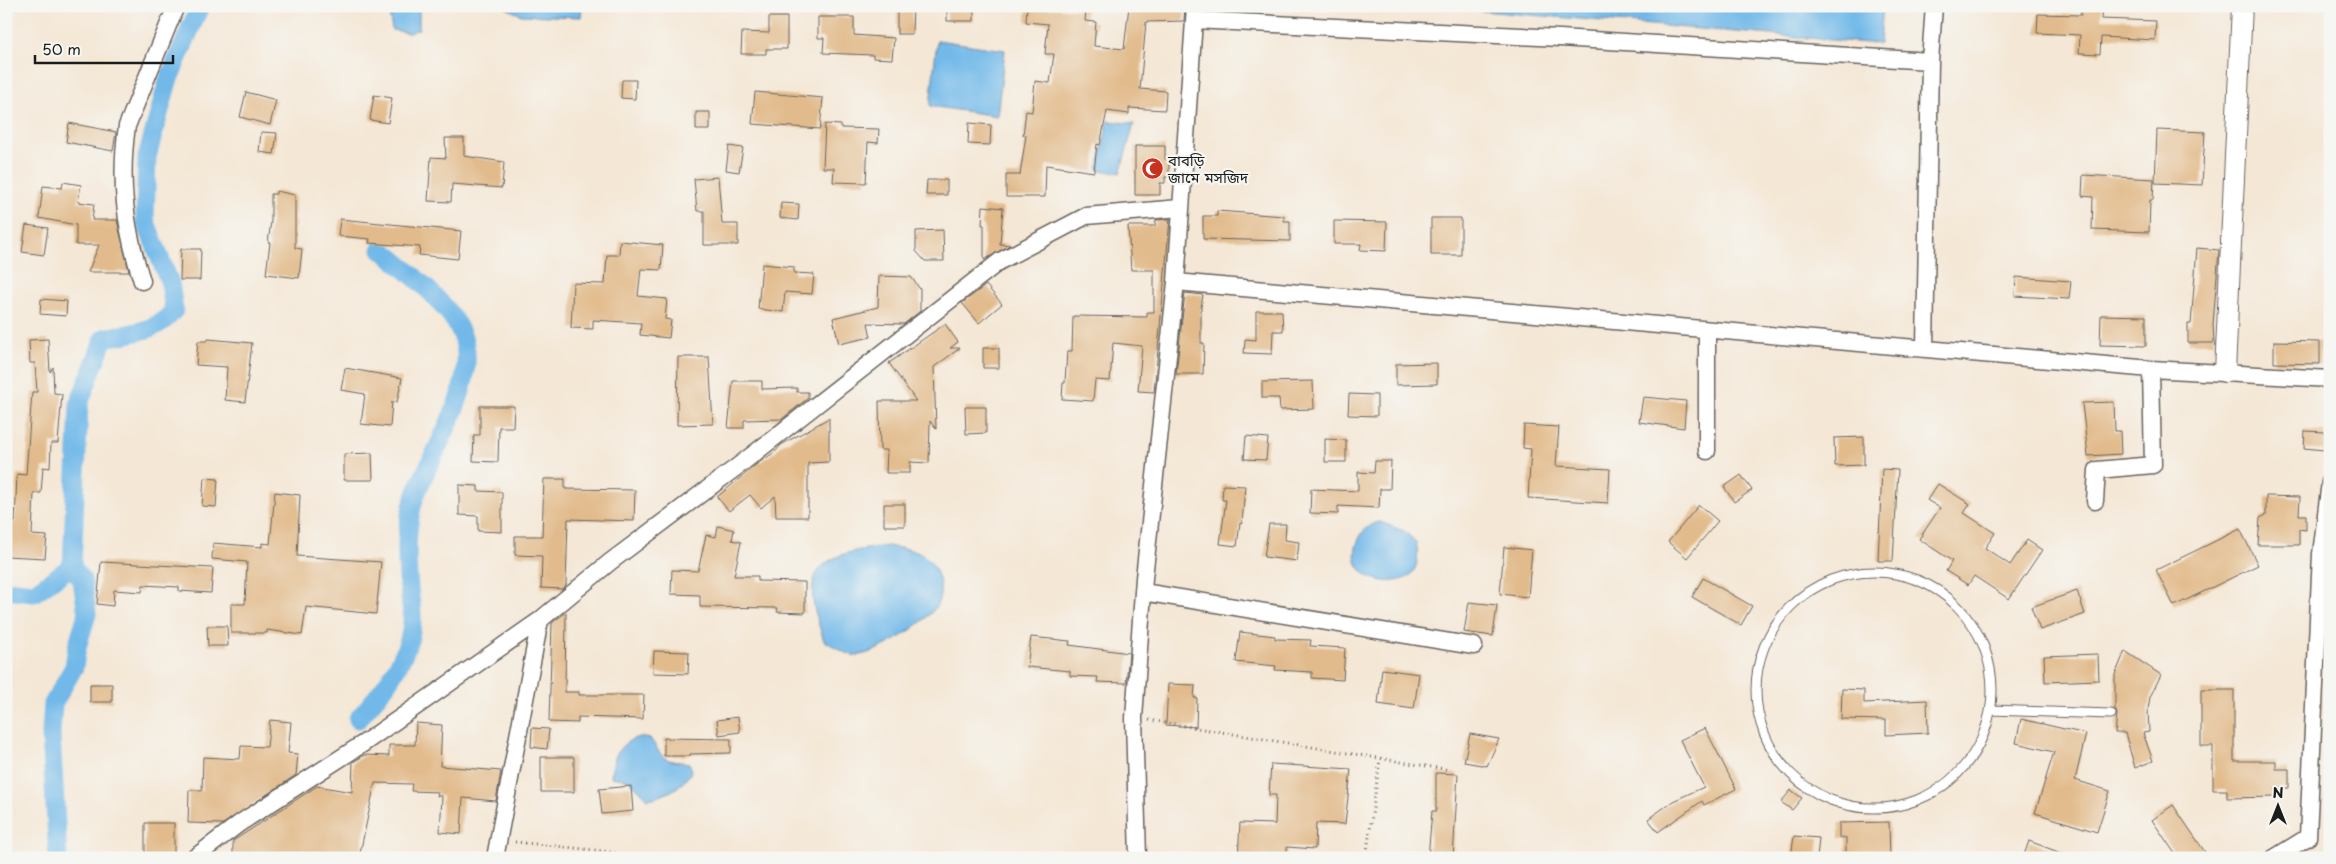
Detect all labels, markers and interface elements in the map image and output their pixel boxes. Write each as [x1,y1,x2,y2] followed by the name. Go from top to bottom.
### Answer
[35,32,172,64] scale bar
[42,37,81,60] text: 50 m
[1167,148,1249,188] place label: বাবড়ি জামে মসজিদ
[1140,156,1164,180] mosque icon: বাবড়ি জামে মসজিদ
[2254,782,2304,832] north arrow
[2272,782,2284,803] text: N

